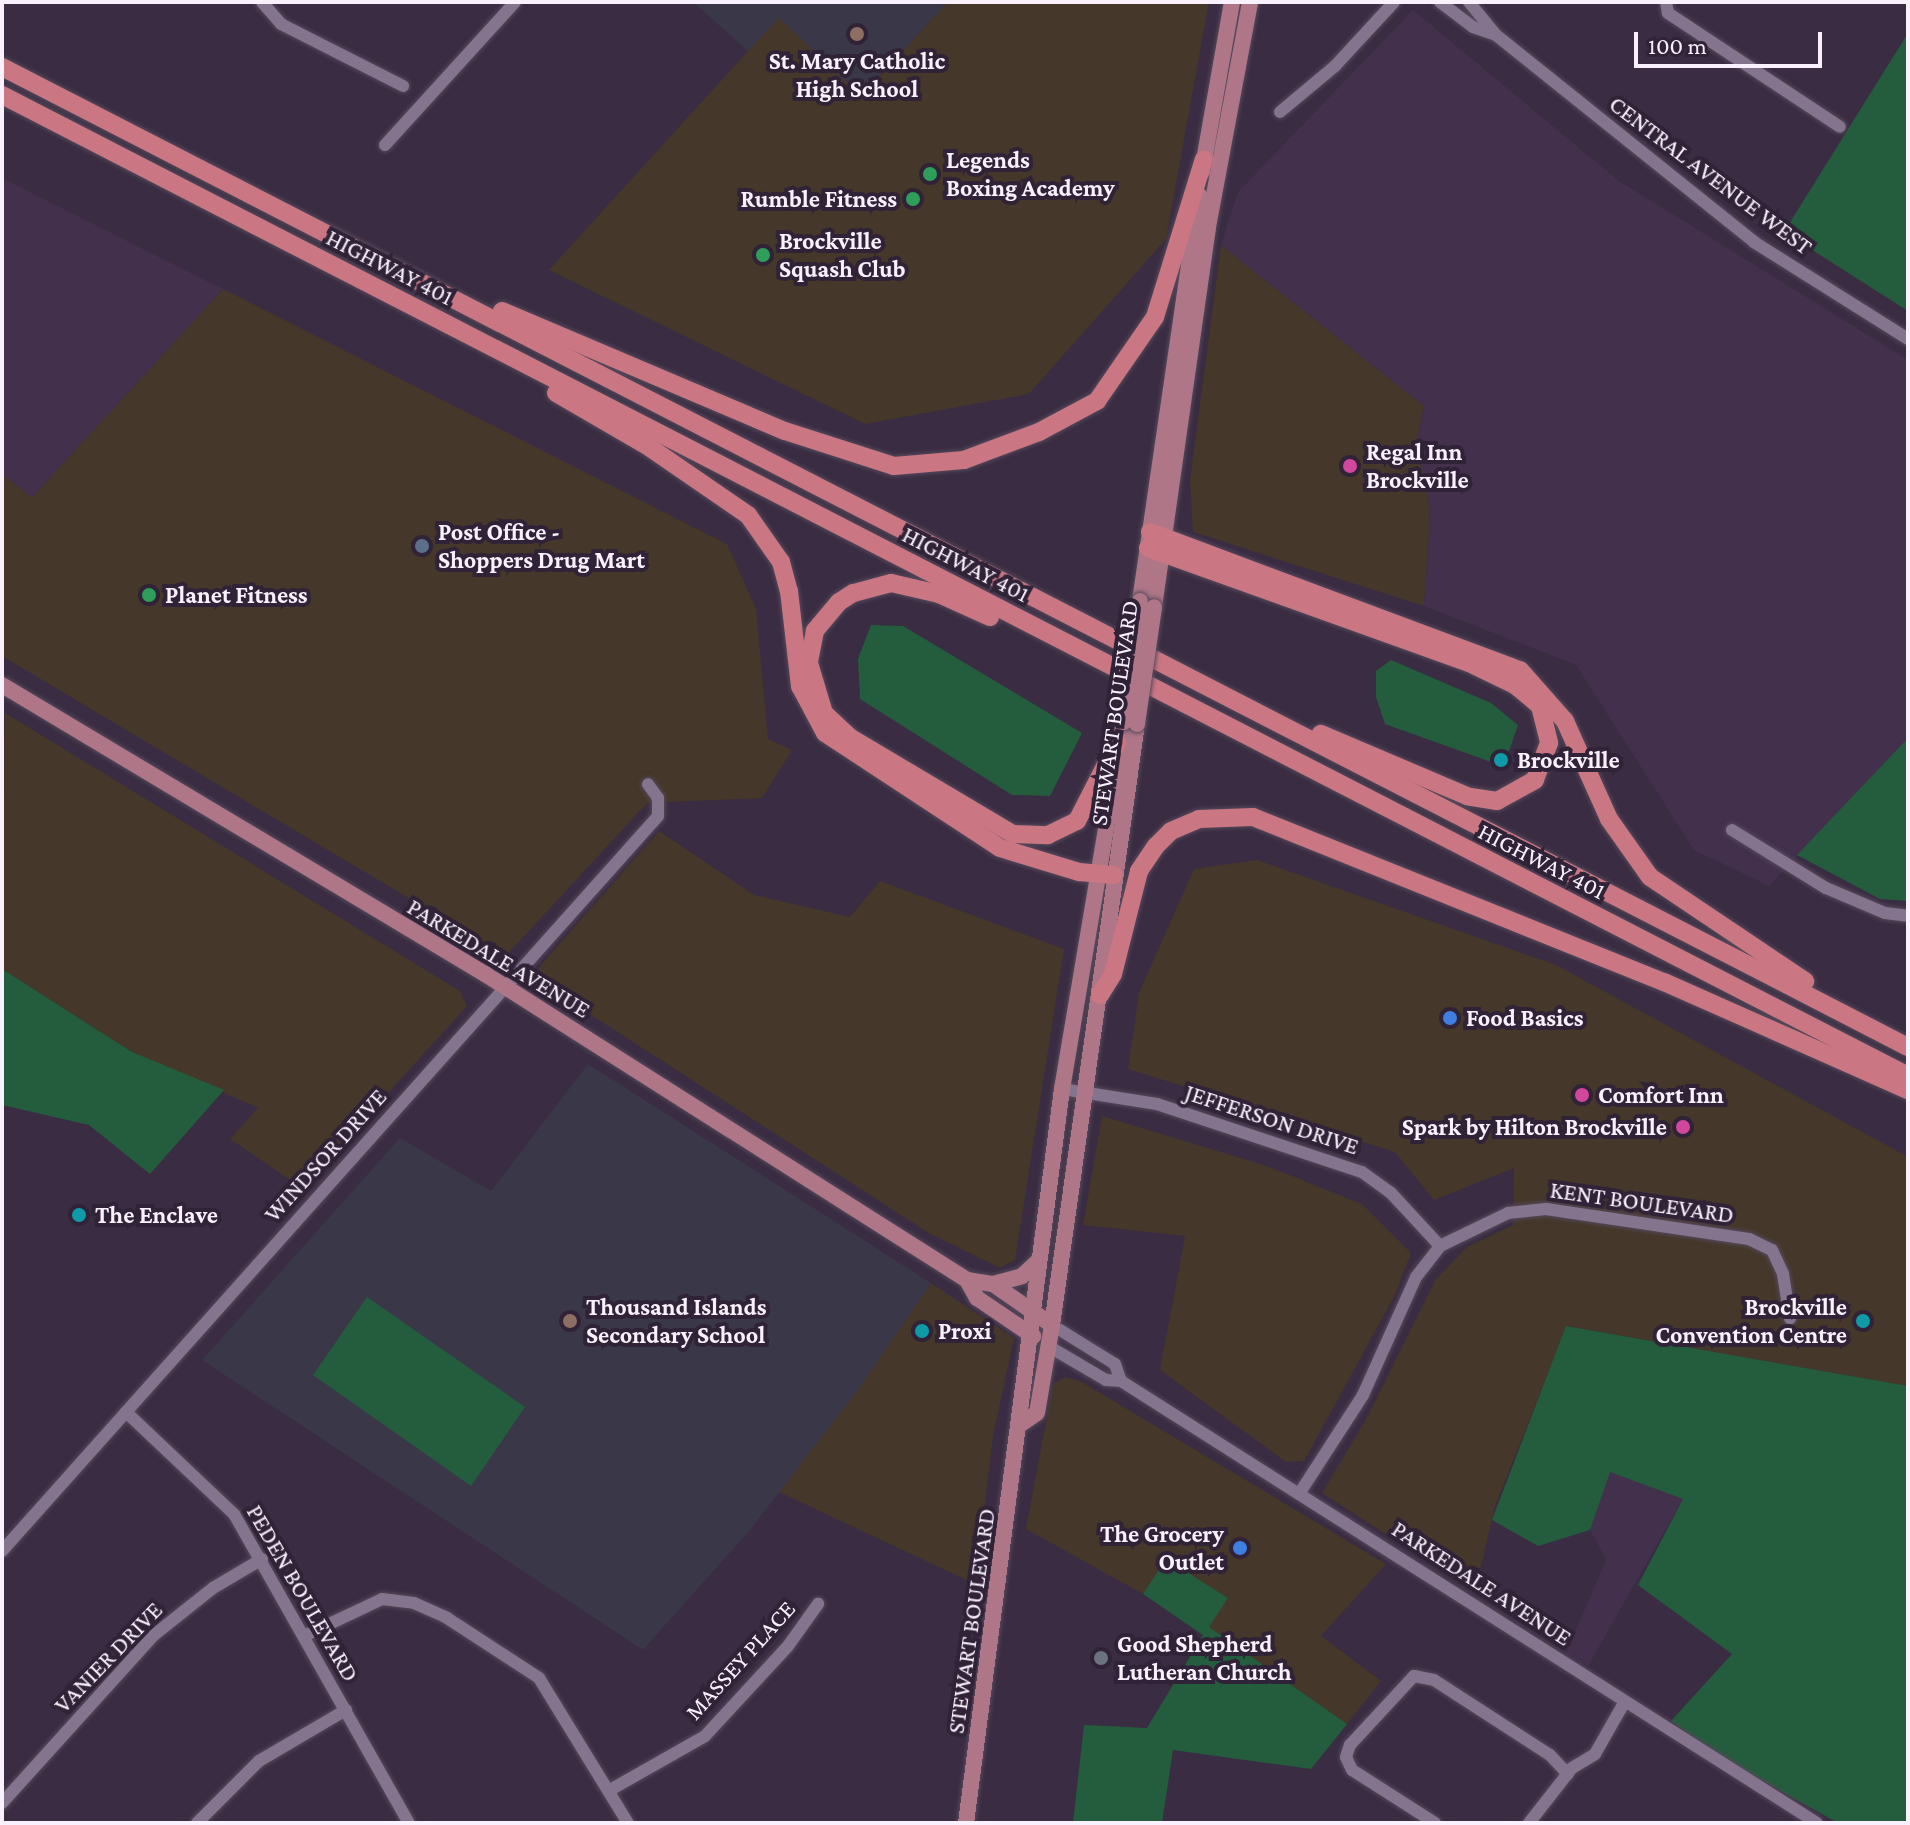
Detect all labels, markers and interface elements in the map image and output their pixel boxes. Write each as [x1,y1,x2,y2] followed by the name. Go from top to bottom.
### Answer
[1638,16,1826,66] scale bar
[848,25,866,43] marker: St. Mary Catholic High School
[1648,32,1707,59] text: 100 m
[769,47,945,103] place label: St. Mary Catholic High School
[1604,89,1818,261] street label: CENTRAL AVENUE WEST
[946,146,1115,202] place label: Legends Boxing Academy
[921,165,939,183] marker: Legends Boxing Academy
[741,185,897,213] place label: Rumble Fitness
[904,190,922,208] marker: Rumble Fitness
[322,223,458,311] street label: HIGHWAY 401
[779,227,906,283] place label: Brockville Squash Club
[754,246,772,264] marker: Brockville Squash Club
[1366,438,1469,494] place label: Regal Inn Brockville
[1341,457,1359,475] marker: Regal Inn Brockville
[438,518,645,574] place label: Post Office - Shoppers Drug Mart
[898,520,1034,608] street label: HIGHWAY 401
[413,537,431,555] marker: Post Office - Shoppers Drug Mart
[165,581,308,609] place label: Planet Fitness
[140,586,158,604] marker: Planet Fitness
[1084,599,1144,827] street label: STEWART BOULEVARD
[1517,746,1620,774] place label: Brockville
[1492,751,1510,769] marker: Brockville
[1474,817,1610,905] street label: HIGHWAY 401
[402,892,596,1024] street label: PARKEDALE AVENUE
[1466,1004,1584,1032] place label: Food Basics
[1441,1009,1459,1027] marker: Food Basics
[1181,1077,1363,1161] street label: JEFFERSON DRIVE
[1598,1081,1724,1109] place label: Comfort Inn
[258,1082,392,1228] street label: WINDSOR DRIVE
[1573,1086,1591,1104] marker: Comfort Inn
[1402,1113,1667,1141] place label: Spark by Hilton Brockville
[1674,1118,1692,1136] marker: Spark by Hilton Brockville
[1548,1175,1736,1229] street label: KENT BOULEVARD
[95,1201,218,1229] place label: The Enclave
[70,1206,88,1224] marker: The Enclave
[586,1293,766,1349] place label: Thousand Islands Secondary School
[1656,1293,1847,1349] place label: Brockville Convention Centre
[561,1312,579,1330] marker: Thousand Islands Secondary School
[1854,1312,1872,1330] marker: Brockville Convention Centre
[938,1317,992,1345] place label: Proxi
[913,1322,931,1340] marker: Proxi
[241,1499,365,1687] street label: PEDEN BOULEVARD
[941,1507,1001,1735] street label: STEWART BOULEVARD
[1387,1514,1577,1652] street label: PARKEDALE AVENUE
[1100,1520,1224,1576] place label: The Grocery Outlet
[1231,1539,1249,1557] marker: The Grocery Outlet
[679,1594,801,1726] street label: MASSEY PLACE
[48,1595,168,1719] street label: VANIER DRIVE
[1117,1630,1291,1686] place label: Good Shepherd Lutheran Church
[1092,1649,1110,1667] marker: Good Shepherd Lutheran Church

